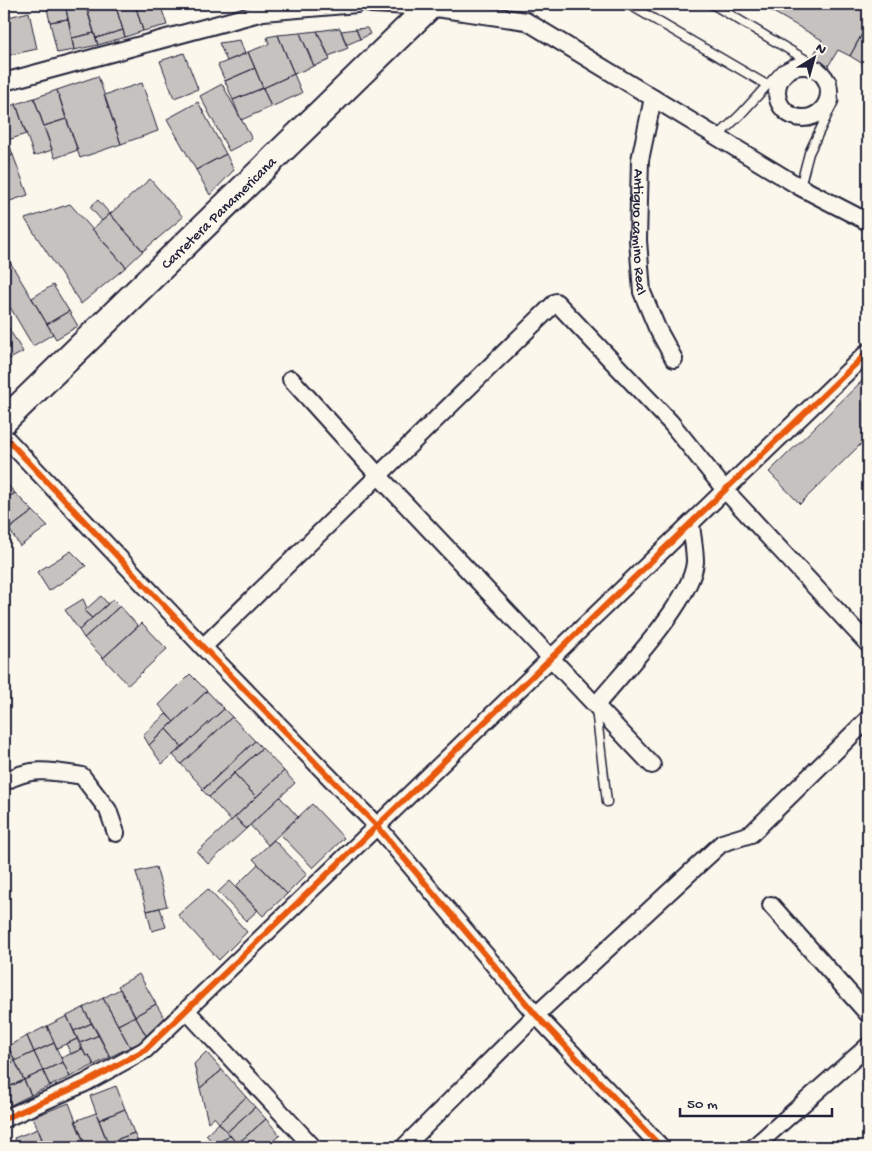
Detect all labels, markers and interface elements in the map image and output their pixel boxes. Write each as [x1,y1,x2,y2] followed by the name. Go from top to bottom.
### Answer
[790,32,840,82] north arrow
[812,40,829,59] text: N
[158,153,281,274] street label: Carretera Panamericana
[627,169,649,298] street label: Antiguo camino Real
[680,1086,832,1118] scale bar
[687,1096,718,1114] text: 50 m

